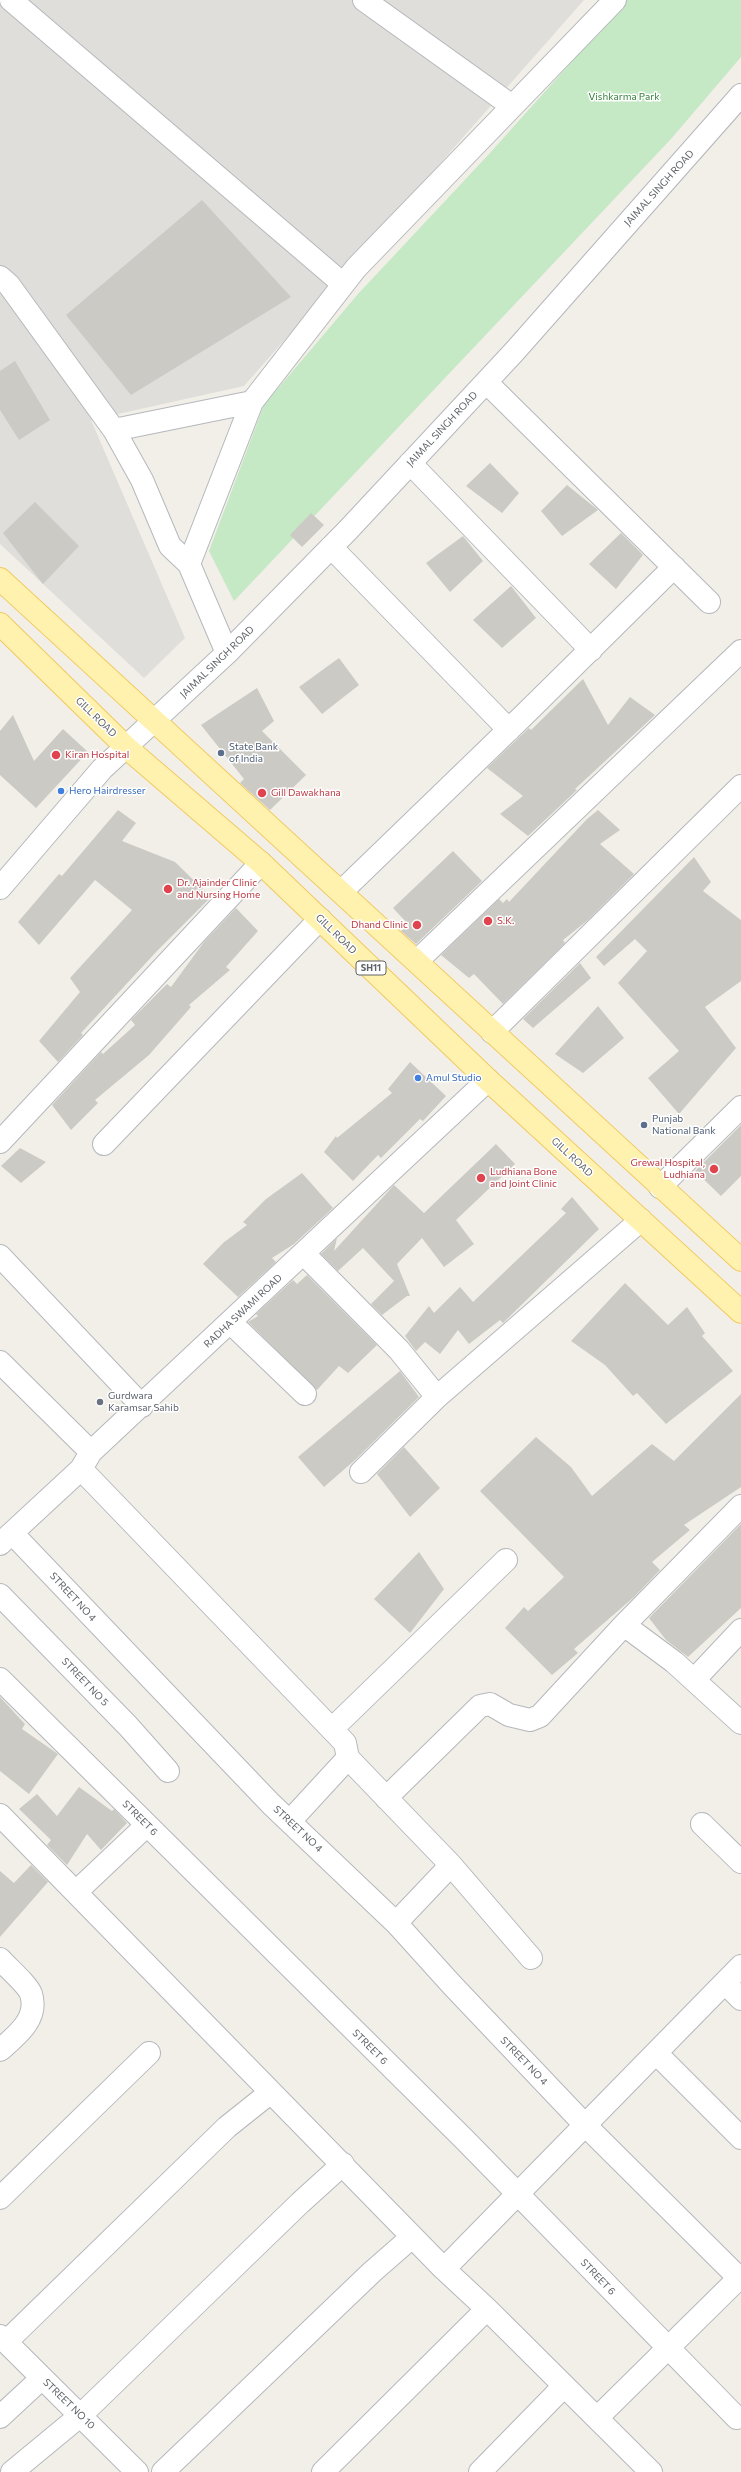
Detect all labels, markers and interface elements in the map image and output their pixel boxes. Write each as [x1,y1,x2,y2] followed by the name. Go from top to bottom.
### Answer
[588,91,660,103] park label: Vishkarma Park
[622,147,696,229] street label: JAIMAL SINGH ROAD
[404,389,480,469] street label: JAIMAL SINGH ROAD
[177,624,257,700] street label: JAIMAL SINGH ROAD
[73,695,119,739] street label: GILL ROAD
[229,741,278,764] place label: State Bank of India
[216,748,226,758] marker: State Bank of India
[50,749,62,761] marker: Kiran Hospital
[65,749,129,761] place label: Kiran Hospital
[69,785,146,797] place label: Hero Hairdresser
[56,786,66,796] marker: Hero Hairdresser
[256,787,268,799] marker: Gill Dawakhana
[271,787,341,799] place label: Gill Dawakhana
[177,877,260,900] place label: Dr. Ajainder Clinic and Nursing Home
[162,883,174,895] marker: Dr. Ajainder Clinic and Nursing Home
[313,912,359,956] street label: GILL ROAD
[482,915,494,927] marker: S.K.
[497,915,514,927] place label: S.K.
[351,919,408,931] place label: Dhand Clinic
[411,919,423,931] marker: Dhand Clinic
[356,961,386,975] road number: SH11
[426,1072,481,1084] place label: Amul Studio
[413,1073,423,1083] marker: Amul Studio
[652,1113,716,1136] place label: Punjab National Bank
[639,1120,649,1130] marker: Punjab National Bank
[549,1135,595,1179] street label: GILL ROAD
[631,1157,705,1180] place label: Grewal Hospital, Ludhiana
[708,1163,720,1175] marker: Grewal Hospital, Ludhiana
[490,1166,557,1190] place label: Ludhiana Bone and Joint Clinic
[475,1172,487,1184] marker: Ludhiana Bone and Joint Clinic
[202,1272,284,1350] street label: RADHA SWAMI ROAD
[108,1390,179,1414] place label: Gurdwara Karamsar Sahib
[95,1397,105,1407] marker: Gurdwara Karamsar Sahib
[47,1570,99,1624] street label: STREET NO 4
[59,1655,111,1709] street label: STREET NO 5
[120,1798,160,1838] street label: STREET 6
[271,1803,325,1855] street label: STREET NO 4
[350,2027,390,2067] street label: STREET 6
[498,2034,550,2088] street label: STREET NO 4
[578,2257,618,2297] street label: STREET 6
[41,2376,97,2432] street label: STREET NO 10

